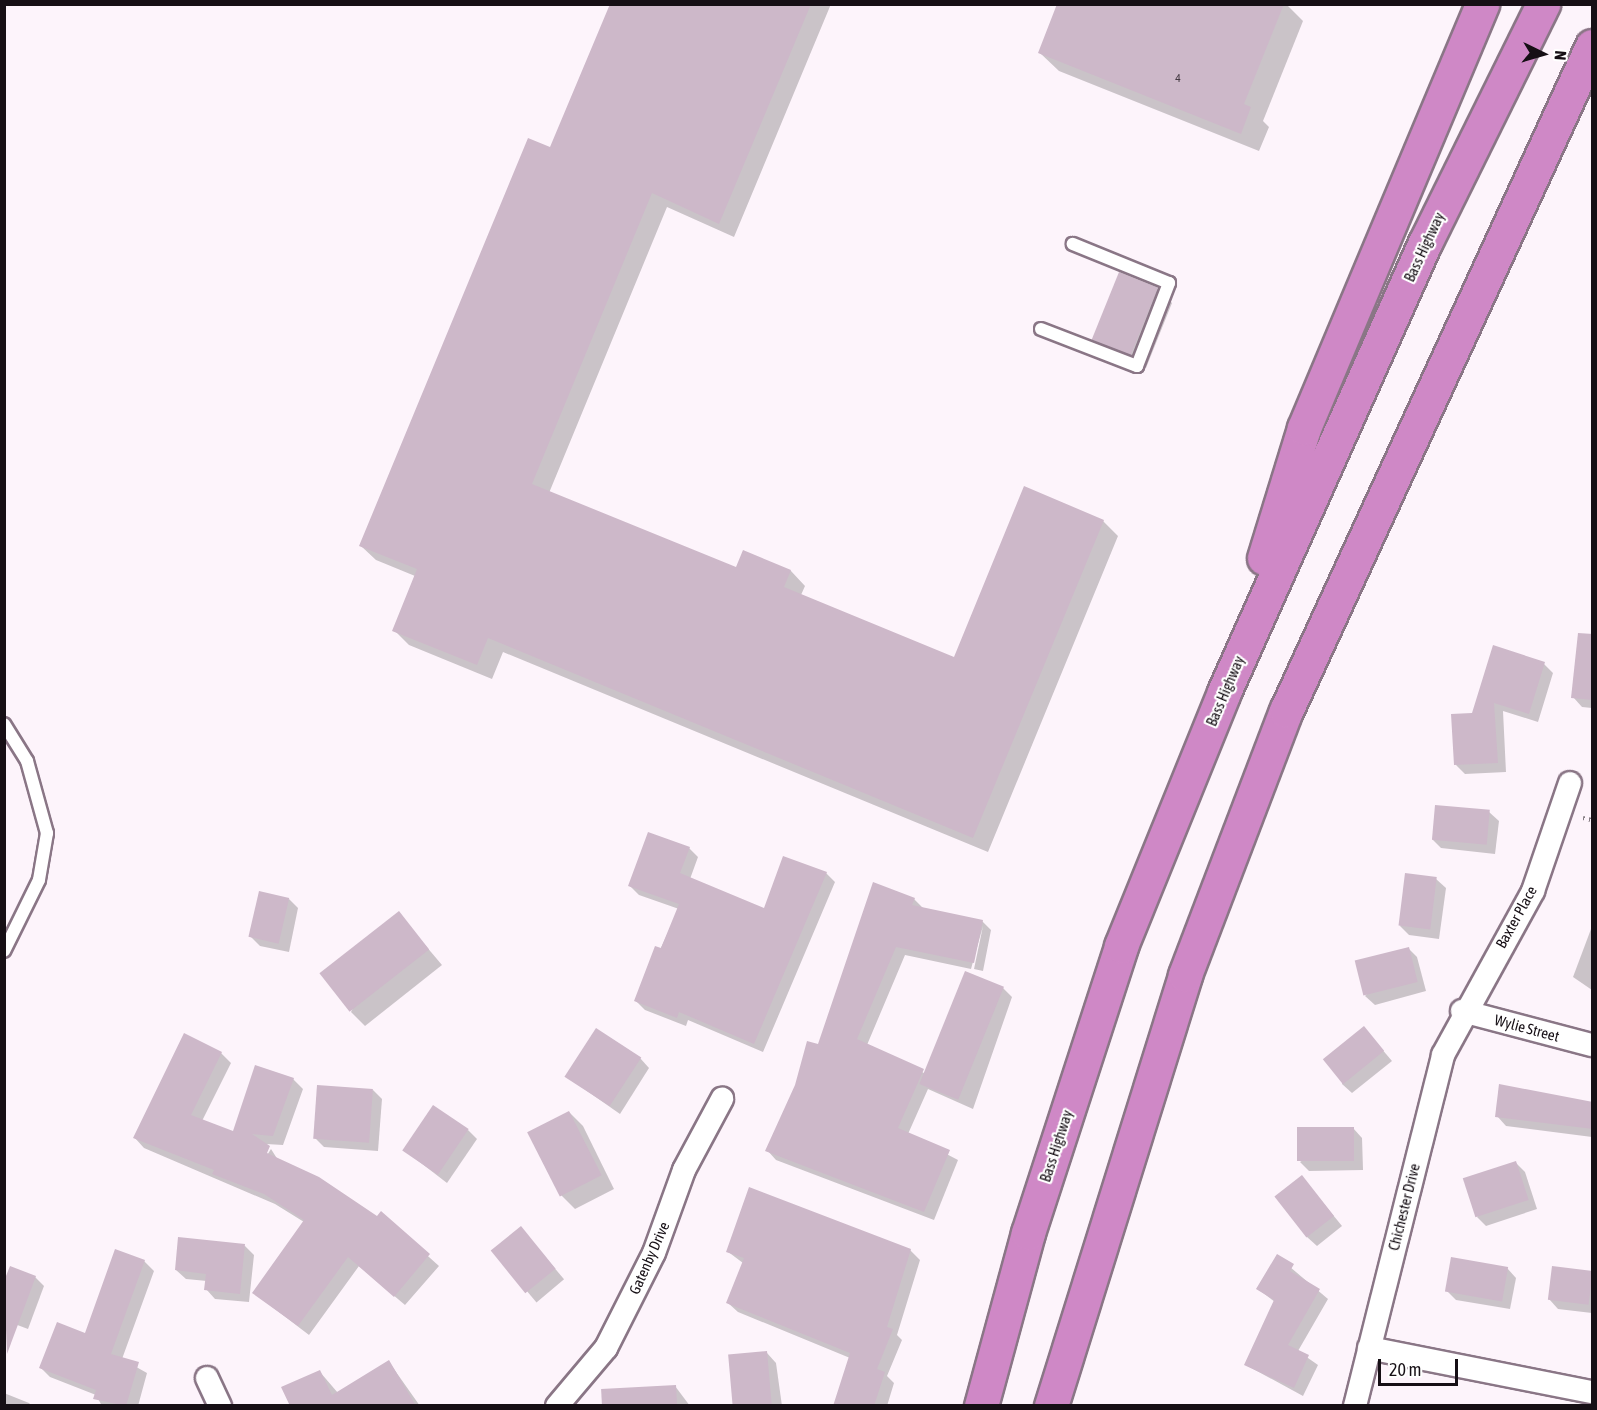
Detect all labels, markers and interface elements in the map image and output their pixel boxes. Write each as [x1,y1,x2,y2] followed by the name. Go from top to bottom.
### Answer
[1513,24,1573,84] north arrow
[1552,50,1570,61] text: N
[1175,72,1181,86] house number: 4
[1400,209,1448,285] street label: Bass Highway
[1202,653,1248,729] street label: Bass Highway
[1492,883,1540,951] street label: Baxter Place
[1493,1011,1561,1045] street label: Wylie Street
[1036,1108,1076,1184] street label: Bass Highway
[1385,1162,1423,1252] street label: Chichester Drive
[625,1219,673,1297] street label: Gatenby Drive
[1381,1347,1460,1385] scale bar
[1389,1359,1421,1380] text: 20 m

